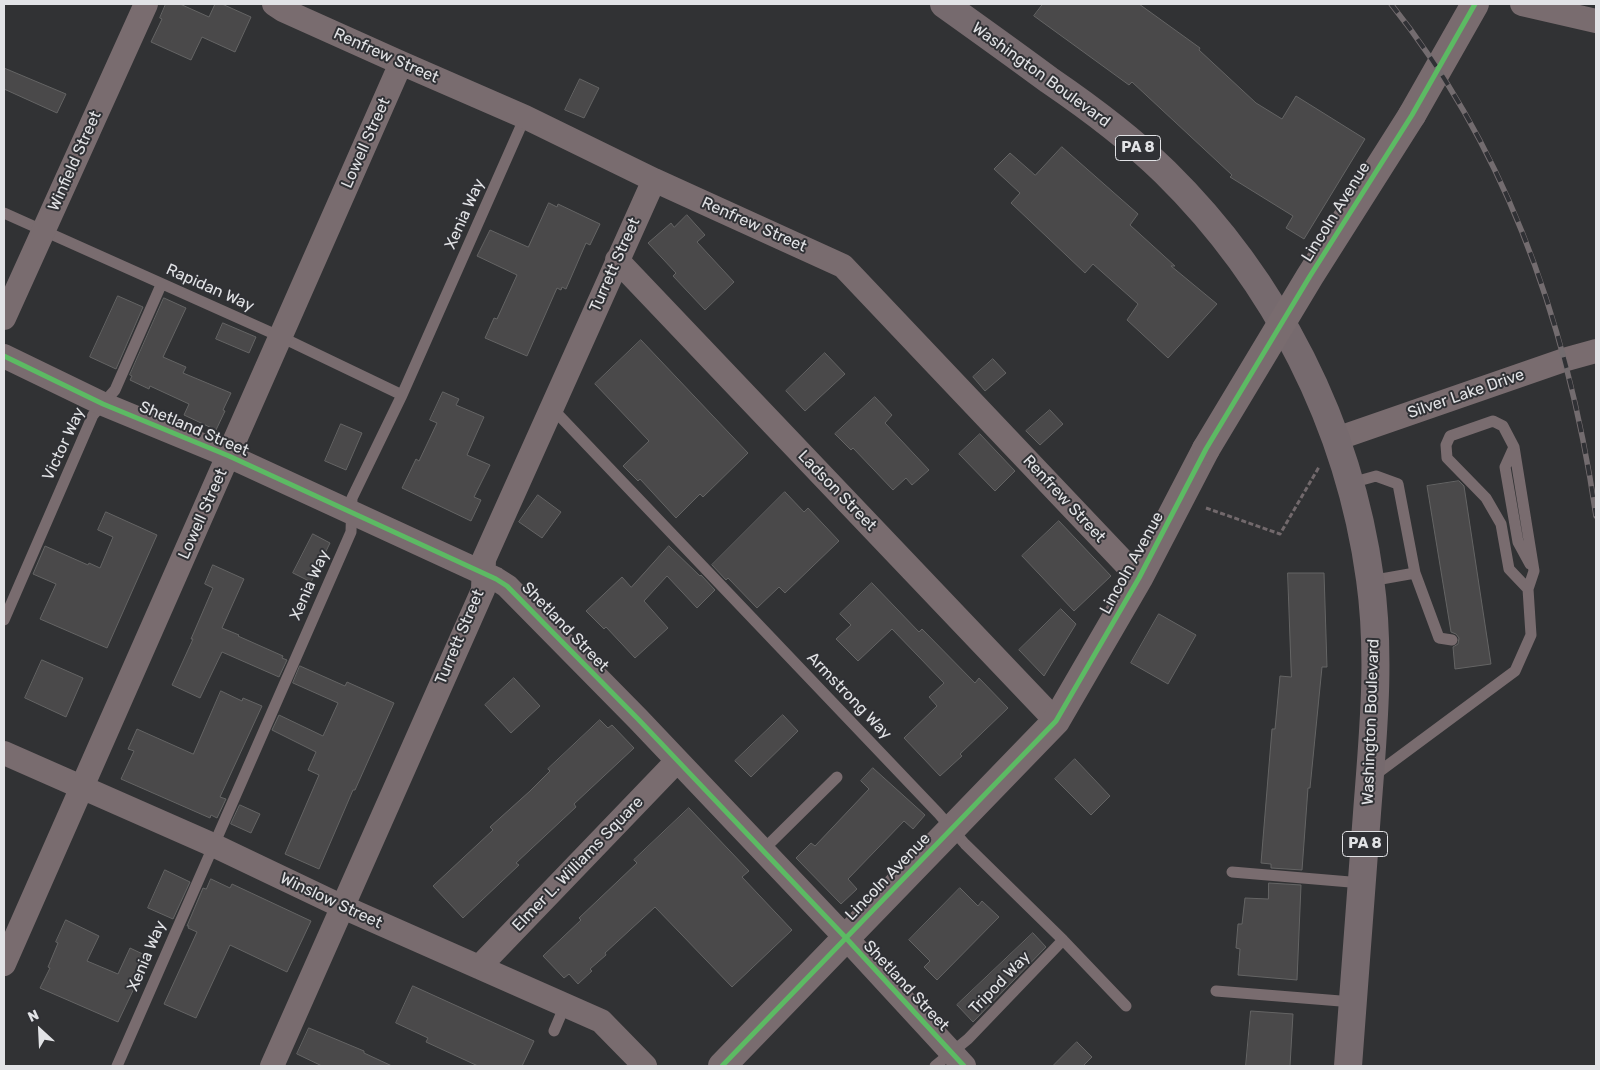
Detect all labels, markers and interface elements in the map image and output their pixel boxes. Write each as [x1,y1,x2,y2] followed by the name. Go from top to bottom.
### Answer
[968,18,1114,132] street label: Washington Boulevard
[331,24,441,88] street label: Renfrew Street
[337,95,395,191] street label: Lowell Street
[44,108,106,214] street label: Winfield Street
[1116,136,1160,160] road number: PA 8
[1298,159,1374,265] street label: Lincoln Avenue
[441,176,489,252] street label: Xenia Way
[699,193,809,257] street label: Renfrew Street
[586,215,644,315] street label: Turrett Street
[163,260,257,316] street label: Rapidan Way
[1405,365,1527,423] street label: Silver Lake Drive
[136,397,252,461] street label: Shetland Street
[39,404,89,484] street label: Victor Way
[794,447,880,535] street label: Ladson Street
[1019,451,1109,547] street label: Renfrew Street
[174,466,232,562] street label: Lowell Street
[1096,508,1168,618] street label: Lincoln Avenue
[286,547,334,623] street label: Xenia Way
[517,578,613,676] street label: Shetland Street
[431,587,489,687] street label: Turrett Street
[1359,639,1383,805] street label: Washington Boulevard
[803,648,895,744] street label: Armstrong Way
[509,793,647,935] street label: Elmer L. Williams Square
[841,829,935,925] street label: Lincoln Avenue
[1342,832,1388,856] road number: PA 8
[277,869,385,933] street label: Winslow Street
[124,918,170,994] street label: Xenia Way
[859,937,953,1035] street label: Shetland Street
[965,948,1035,1018] street label: Tripod Way
[15,1005,65,1055] north arrow
[25,1006,42,1026] text: N

